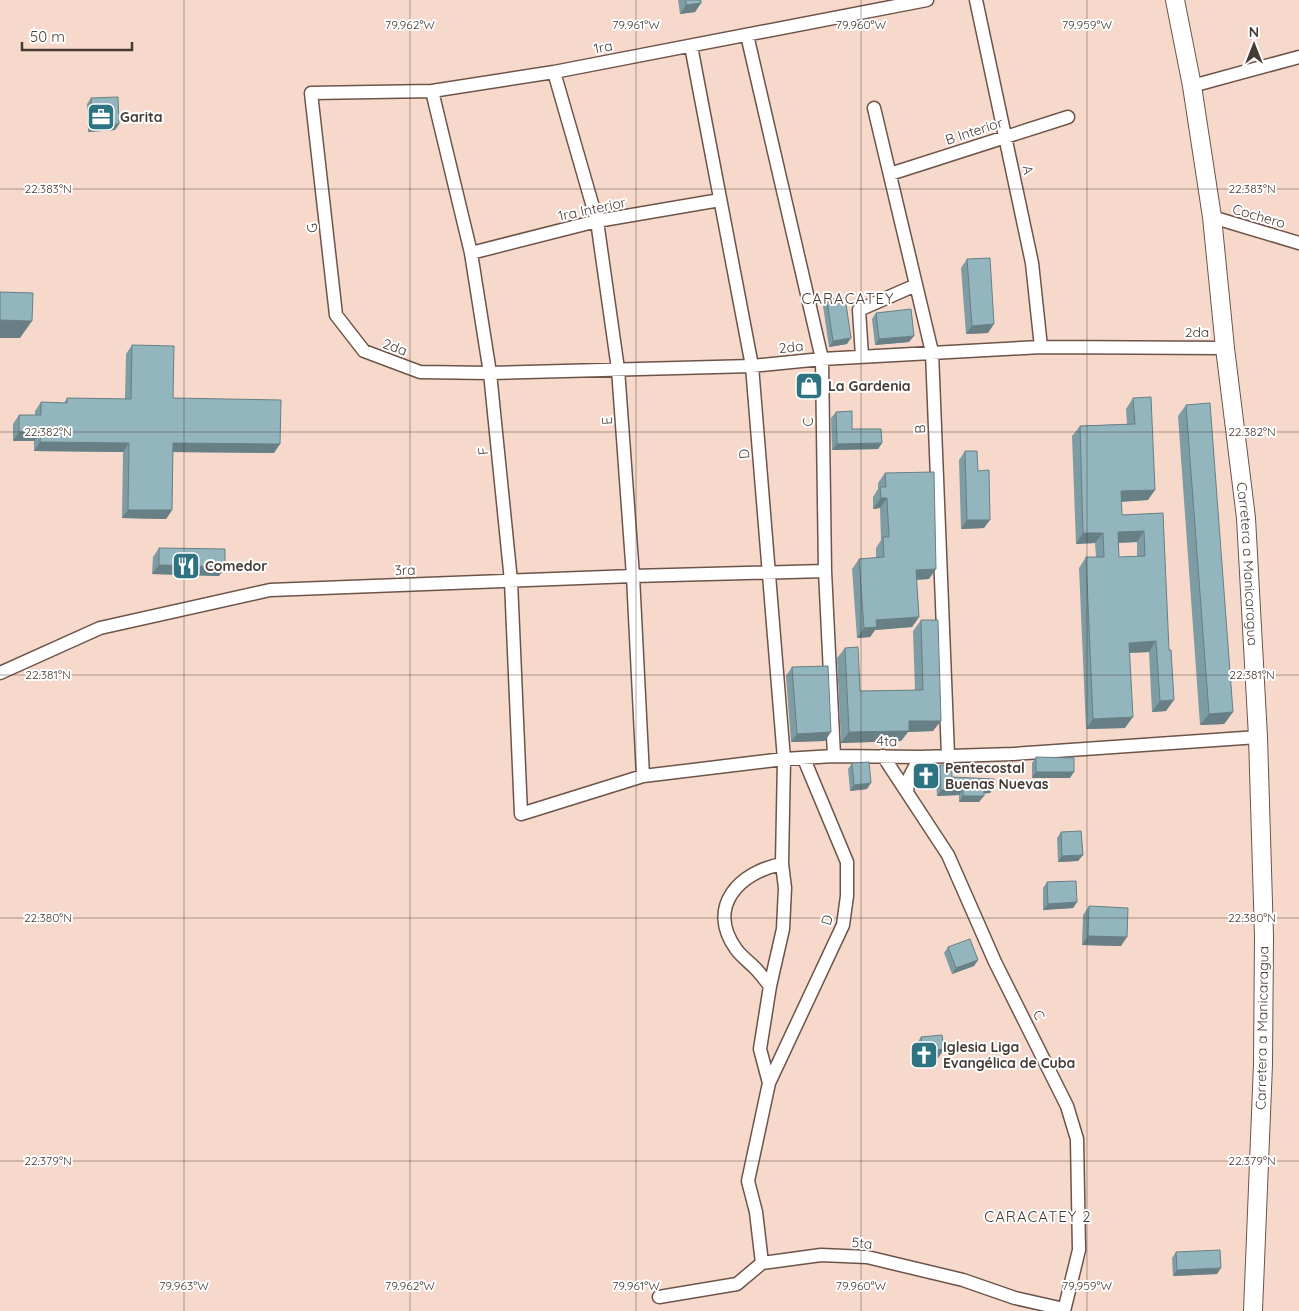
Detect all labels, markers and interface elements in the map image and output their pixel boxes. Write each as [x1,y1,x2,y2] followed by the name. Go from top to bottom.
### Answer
[385,17,435,32] text: 79.962°W
[612,17,660,32] text: 79.961°W
[836,17,887,32] text: 79.960°W
[1062,17,1112,32] text: 79.959°W
[22,20,132,52] scale bar
[1229,20,1279,70] north arrow
[1249,23,1259,41] text: N
[30,27,65,46] text: 50 m
[592,36,614,58] street label: 1ra
[86,102,116,132] office icon: Garita
[120,108,163,126] place label: Garita
[943,113,1006,149] street label: B Interior
[1018,164,1038,176] street label: A
[24,181,72,196] text: 22.383°N
[1228,181,1276,196] text: 22.383°N
[556,193,628,225] street label: 1ra Interior
[1230,200,1288,232] street label: Cochero
[303,222,321,234] street label: G
[802,289,894,308] district label: CARACATEY
[1185,323,1209,341] street label: 2da
[380,334,410,360] street label: 2da
[778,337,804,357] street label: 2da
[794,371,824,401] shop icon: La Gardenia
[828,377,911,395] place label: La Gardenia
[598,416,616,426] street label: E
[799,417,817,427] street label: C
[24,424,72,439] text: 22.382°N
[911,424,929,434] street label: B
[1228,424,1276,439] text: 22.382°N
[474,446,492,456] street label: F
[735,448,753,460] street label: D
[1233,481,1262,646] street label: Carretera a Manicaragua
[171,551,201,581] restaurant icon: Comedor
[205,557,267,575] place label: Comedor
[394,561,416,579] street label: 3ra
[25,667,71,682] text: 22.381°N
[1229,667,1275,682] text: 22.381°N
[877,732,897,750] street label: 4ta
[945,759,1049,793] place label: Pentecostal Buenas Nuevas
[911,761,941,791] church icon: Pentecostal Buenas Nuevas
[24,910,72,925] text: 22.380°N
[1228,910,1276,925] text: 22.380°N
[817,913,837,927] street label: D
[1252,946,1272,1110] street label: Carretera a Manicaragua
[1029,1007,1049,1023] street label: C
[943,1038,1075,1072] place label: Iglesia Liga Evangélica de Cuba
[909,1040,939,1070] church icon: Iglesia Liga Evangélica de Cuba
[24,1153,72,1168] text: 22.379°N
[1228,1153,1276,1168] text: 22.379°N
[984,1207,1092,1226] district label: CARACATEY 2
[851,1233,873,1253] street label: 5ta
[159,1278,209,1293] text: 79.963°W
[385,1278,435,1293] text: 79.962°W
[612,1278,660,1293] text: 79.961°W
[836,1278,887,1293] text: 79.960°W
[1062,1278,1112,1293] text: 79.959°W

